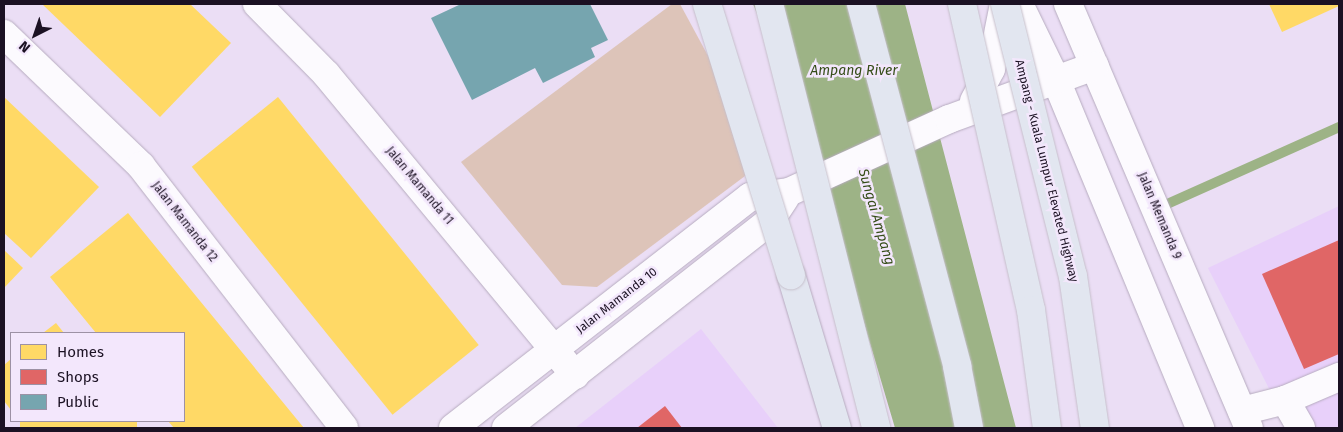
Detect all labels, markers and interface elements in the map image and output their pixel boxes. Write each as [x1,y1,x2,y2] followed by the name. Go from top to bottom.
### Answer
[10,10,60,60] north arrow
[16,37,34,56] text: N
[1011,58,1081,284] street label: Ampang - Kuala Lumpur Elevated Highway
[810,63,898,79] water label: Ampang River
[382,144,456,228] street label: Jalan Mamanda 11
[854,167,898,267] water label: Sungai Ampang
[1134,170,1184,262] street label: Jalan Memanda 9
[148,179,220,265] street label: Jalan Mamanda 12
[574,265,660,337] street label: Jalan Mamanda 10
[10,332,185,422] legend
[57,343,104,361] text: Homes
[57,368,99,386] text: Shops
[57,393,99,411] text: Public

